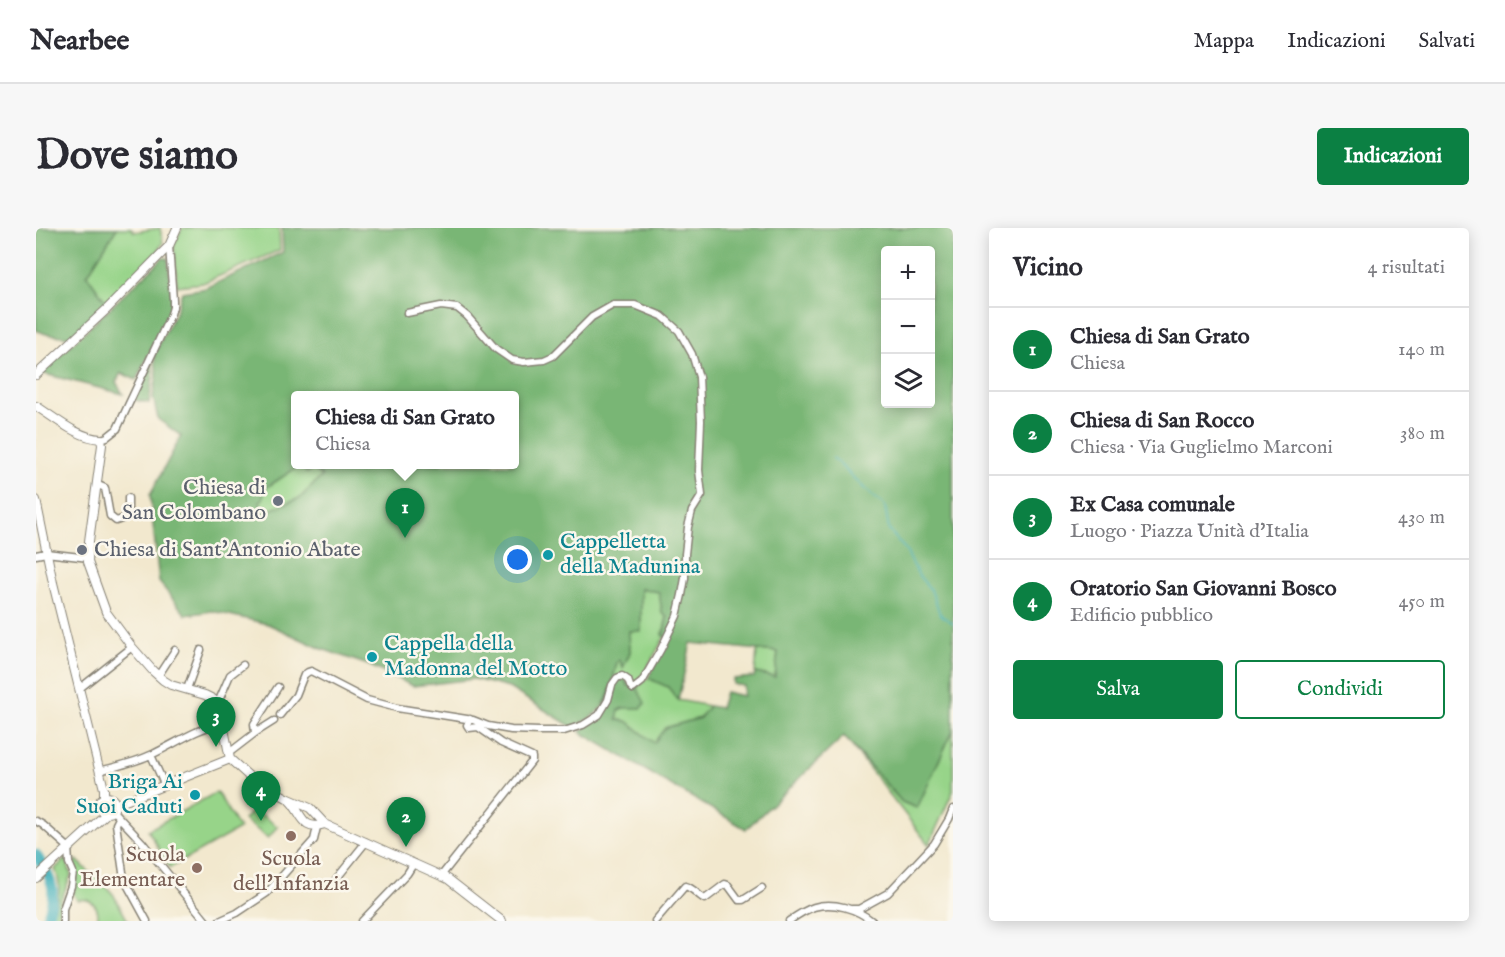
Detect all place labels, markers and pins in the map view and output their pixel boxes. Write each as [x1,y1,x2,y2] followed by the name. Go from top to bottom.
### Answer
[122,474,266,527] place label: Chiesa di San Colombano
[386,488,424,538] pin: 1
[271,494,285,508] marker: Chiesa di San Colombano
[560,528,701,581] place label: Cappelletta della Madunina
[94,536,361,564] place label: Chiesa di Sant'Antonio Abate
[75,543,89,557] marker: Chiesa di Sant'Antonio Abate
[541,548,555,562] marker: Cappelletta della Madunina
[384,630,567,683] place label: Cappella della Madonna del Motto
[365,650,379,664] marker: Cappella della Madonna del Motto
[196,698,236,747] pin: 3
[76,768,183,821] place label: Briga Ai Suoi Caduti
[242,772,280,821] pin: 4
[188,788,202,802] marker: Briga Ai Suoi Caduti
[386,798,425,847] pin: 2
[284,829,298,843] marker: Scuola dell'Infanzia
[80,841,185,894] place label: Scuola Elementare
[233,845,349,898] place label: Scuola dell'Infanzia
[190,861,204,875] marker: Scuola Elementare

